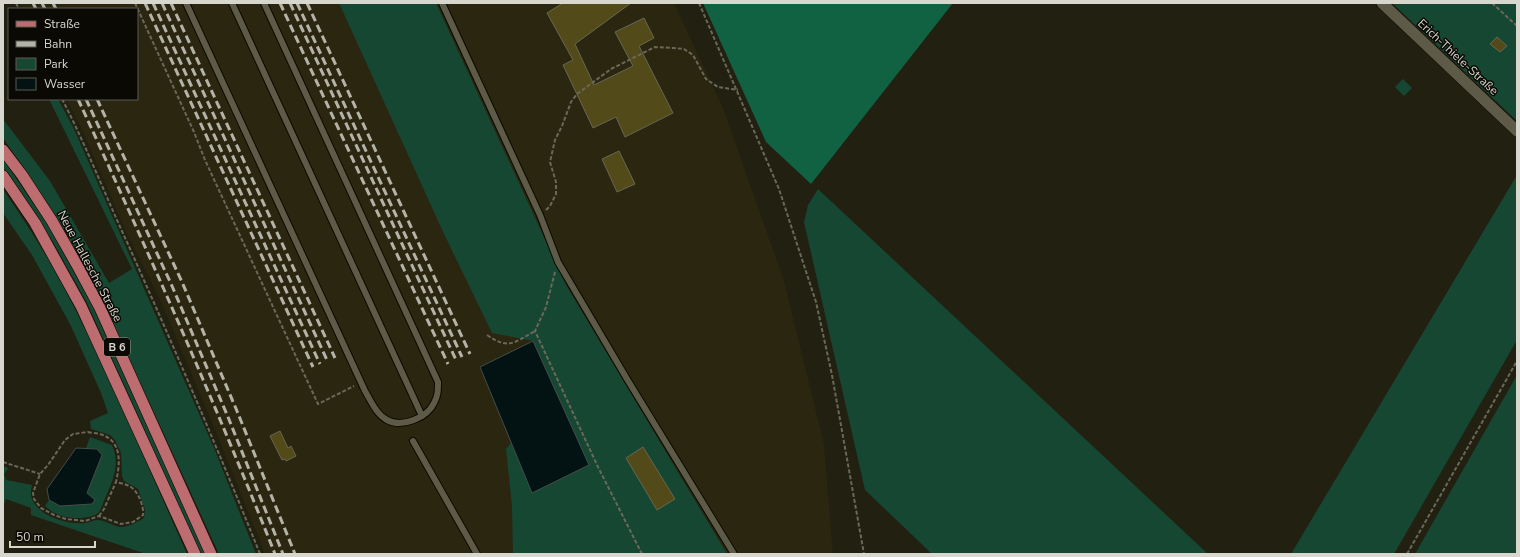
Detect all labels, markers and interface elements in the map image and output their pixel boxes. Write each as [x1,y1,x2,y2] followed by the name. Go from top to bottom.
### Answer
[8,8,138,100] legend
[1414,15,1502,99] street label: Erich-Thiele-Straße
[44,16,80,32] text: Straße
[44,36,72,52] text: Bahn
[44,56,69,72] text: Park
[44,76,86,92] text: Wasser
[54,208,126,324] street label: Neue Hallesche Straße
[104,338,130,356] road number: B 6
[10,523,95,549] scale bar
[16,529,44,545] text: 50 m

